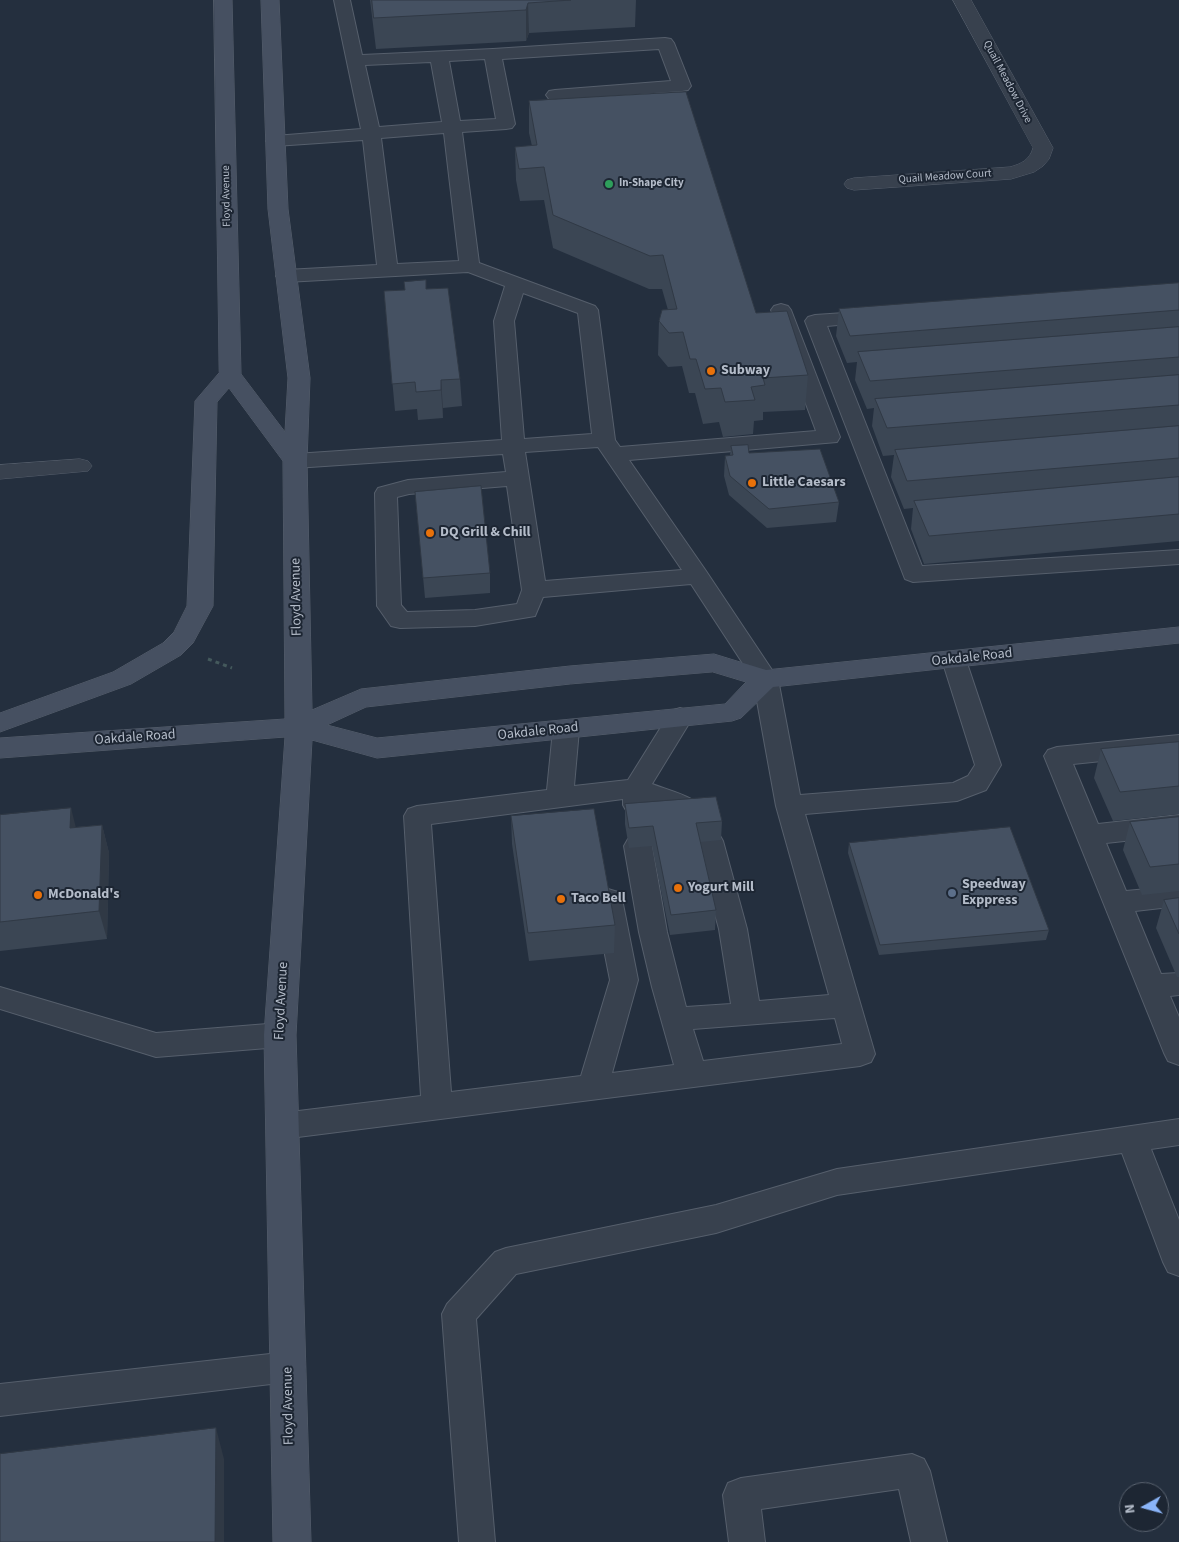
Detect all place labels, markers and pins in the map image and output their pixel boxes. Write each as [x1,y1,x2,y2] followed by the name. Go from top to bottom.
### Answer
[619,177,684,191] place label: In-Shape City
[603,178,615,190] marker: In-Shape City
[721,363,770,379] place label: Subway
[705,365,717,377] marker: Subway
[762,475,846,491] place label: Little Caesars
[746,477,758,489] marker: Little Caesars
[440,525,531,541] place label: DQ Grill & Chill
[424,527,436,539] marker: DQ Grill & Chill
[962,877,1026,910] place label: Speedway Exppress
[688,880,754,896] place label: Yogurt Mill
[672,882,684,894] marker: Yogurt Mill
[48,887,119,903] place label: McDonald's
[946,887,958,899] marker: Speedway Exppress
[32,889,44,901] marker: McDonald's
[571,891,626,907] place label: Taco Bell
[555,893,567,905] marker: Taco Bell

